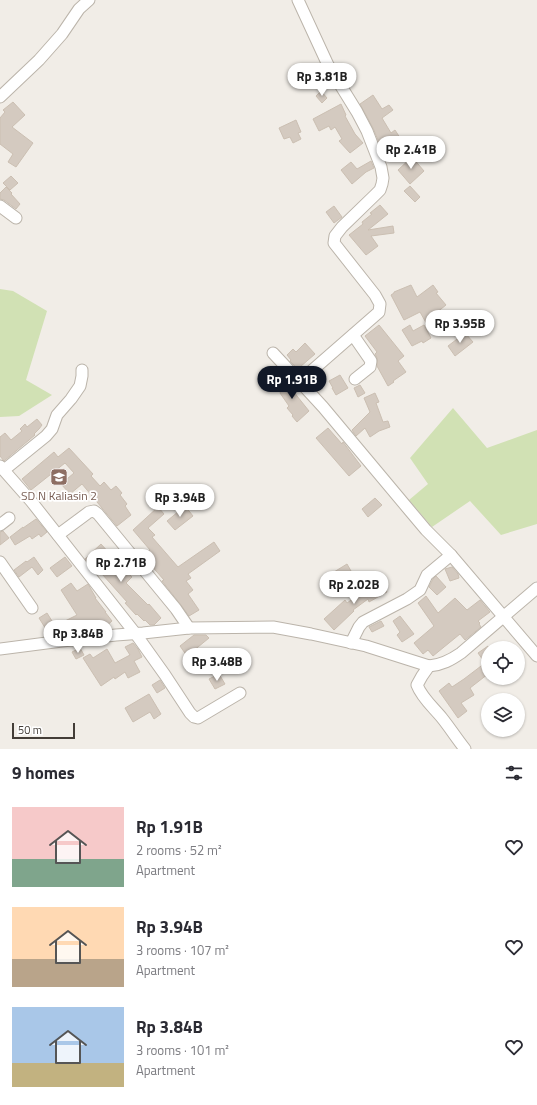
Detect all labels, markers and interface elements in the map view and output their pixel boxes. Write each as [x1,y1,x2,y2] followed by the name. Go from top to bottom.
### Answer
[281,63,363,97] pin: Rp 3.81B
[296,66,348,86] text: Rp 3.81B
[370,136,452,170] pin: Rp 2.41B
[385,139,437,159] text: Rp 2.41B
[419,310,501,344] pin: Rp 3.95B
[434,313,486,333] text: Rp 3.95B
[251,366,333,400] pin: Rp 1.91B
[266,369,318,389] text: Rp 1.91B
[49,467,69,487] school or university icon: SD N Kaliasin 2
[139,484,221,518] pin: Rp 3.94B
[21,486,97,505] place label: SD N Kaliasin 2
[154,487,206,507] text: Rp 3.94B
[80,549,162,583] pin: Rp 2.71B
[95,552,147,572] text: Rp 2.71B
[313,571,395,605] pin: Rp 2.02B
[328,574,380,594] text: Rp 2.02B
[37,620,119,654] pin: Rp 3.84B
[52,623,104,643] text: Rp 3.84B
[481,641,525,737] map controls
[481,641,525,685] button: locate
[176,648,258,682] pin: Rp 3.48B
[191,651,243,671] text: Rp 3.48B
[481,693,525,737] button: layers
[12,721,75,740] scale bar
[18,722,42,738] text: 50 m
[12,760,75,786] text: 9 homes
[503,762,525,784] icon: filters
[136,814,203,840] text: Rp 1.91B
[44,823,92,871] icon: home
[503,836,525,858] icon: heart
[136,840,222,860] text: 2 rooms · 52 m²
[136,860,195,880] text: Apartment
[136,914,203,940] text: Rp 3.94B
[44,923,92,971] icon: home
[503,936,525,958] icon: heart
[136,940,229,960] text: 3 rooms · 107 m²
[136,960,195,980] text: Apartment
[136,1014,203,1040] text: Rp 3.84B
[44,1023,92,1071] icon: home
[503,1036,525,1058] icon: heart
[136,1040,229,1060] text: 3 rooms · 101 m²
[136,1060,195,1080] text: Apartment

